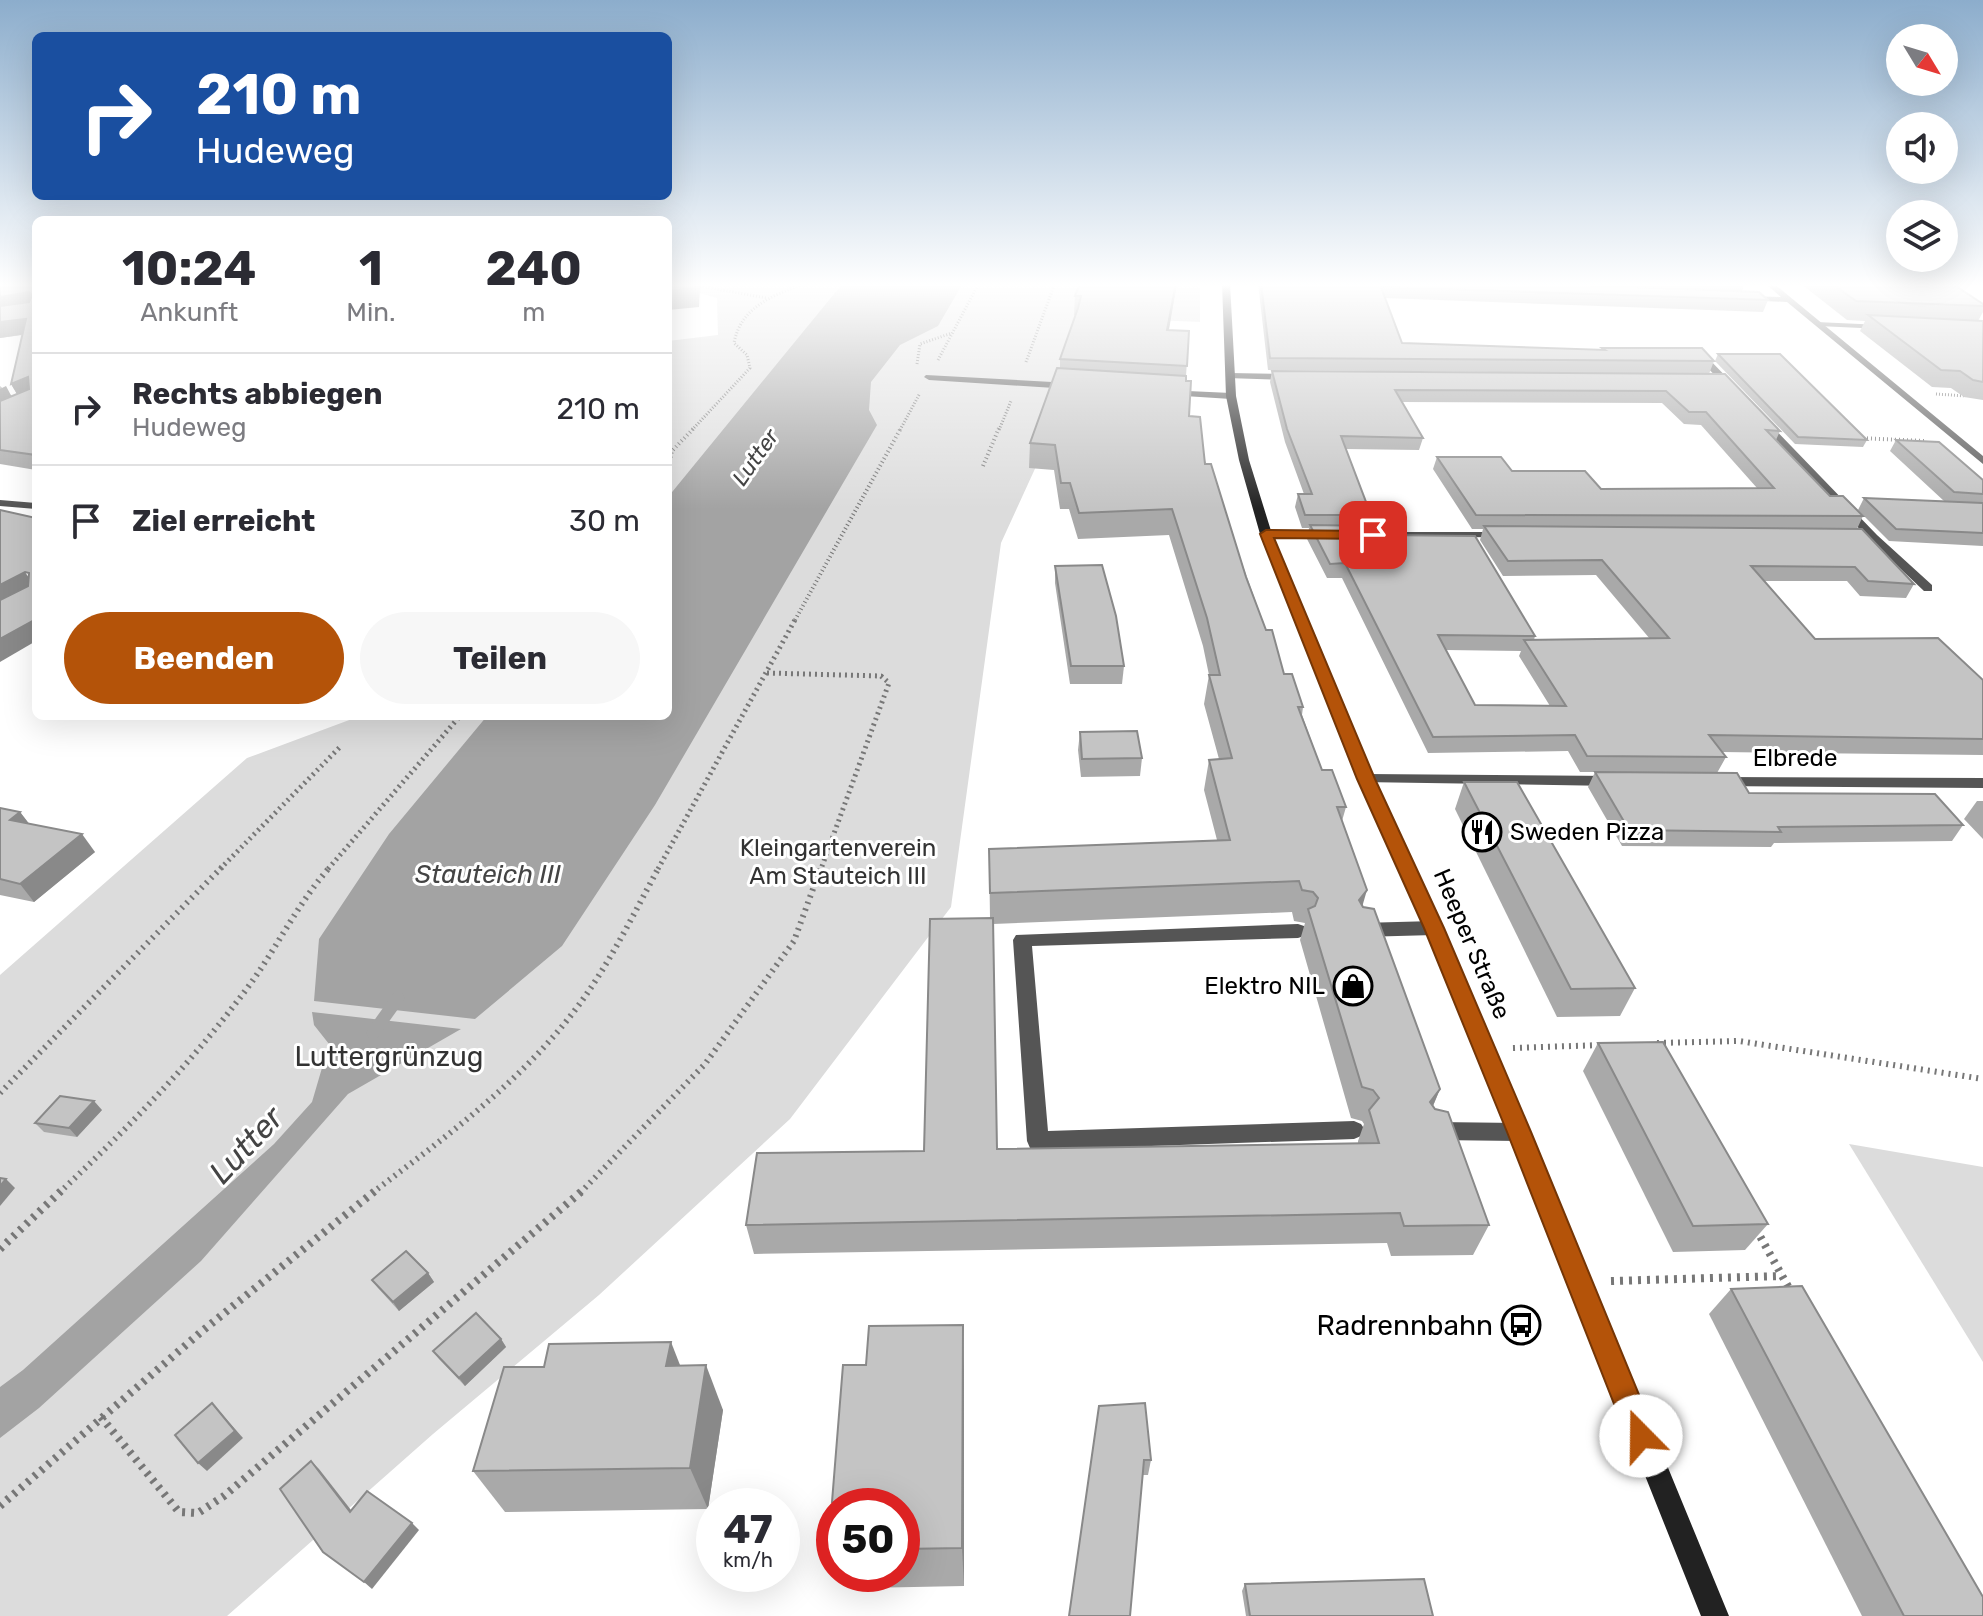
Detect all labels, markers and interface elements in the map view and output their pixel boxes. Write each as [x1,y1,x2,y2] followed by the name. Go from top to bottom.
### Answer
[1886,24,1958,96] north arrow
[1886,24,1958,272] map controls
[196,62,362,128] text: 210 m
[64,64,168,168] icon: right
[1886,112,1958,184] button: sound
[196,129,354,172] text: Hudeweg
[1886,200,1958,272] button: layers
[122,240,256,297] text: 10:24
[359,240,383,297] text: 1
[486,240,582,297] text: 240
[140,297,238,328] text: Ankunft
[346,297,396,328] text: Min.
[522,297,545,328] text: m
[132,376,382,412] text: Rechts abbiegen
[64,387,108,431] icon: right
[556,391,640,427] text: 210 m
[132,412,246,443] text: Hudeweg
[726,423,785,491] water label: Lutter
[64,499,108,543] icon: arrive
[1339,501,1407,569] pin
[132,503,315,539] text: Ziel erreicht
[569,503,640,539] text: 30 m
[1351,513,1395,557] icon: arrive
[64,612,344,704] button: Beenden
[360,612,640,704] button: Teilen
[1753,744,1837,772] street label: Elbrede
[1461,811,1503,853] restaurant icon: Sweden Pizza
[1510,818,1664,846] place label: Sweden Pizza
[740,834,936,890] park label: Kleingartenverein Am Stauteich III
[415,859,562,890] water label: Stauteich III
[1428,865,1516,1023] street label: Heeper Straße
[1332,965,1374,1007] shop icon: Elektro NIL
[1204,972,1325,1000] place label: Elektro NIL
[294,1040,484,1073] park label: Luttergrünzug
[201,1097,292,1191] water label: Lutter
[1500,1304,1542,1346] bus stop icon: Radrennbahn
[1316,1309,1493,1342] place label: Radrennbahn
[1599,1394,1683,1478] position arrow
[816,1488,920,1592] speed limit sign: 50
[723,1506,773,1553] text: 47
[723,1548,773,1572] text: km/h

